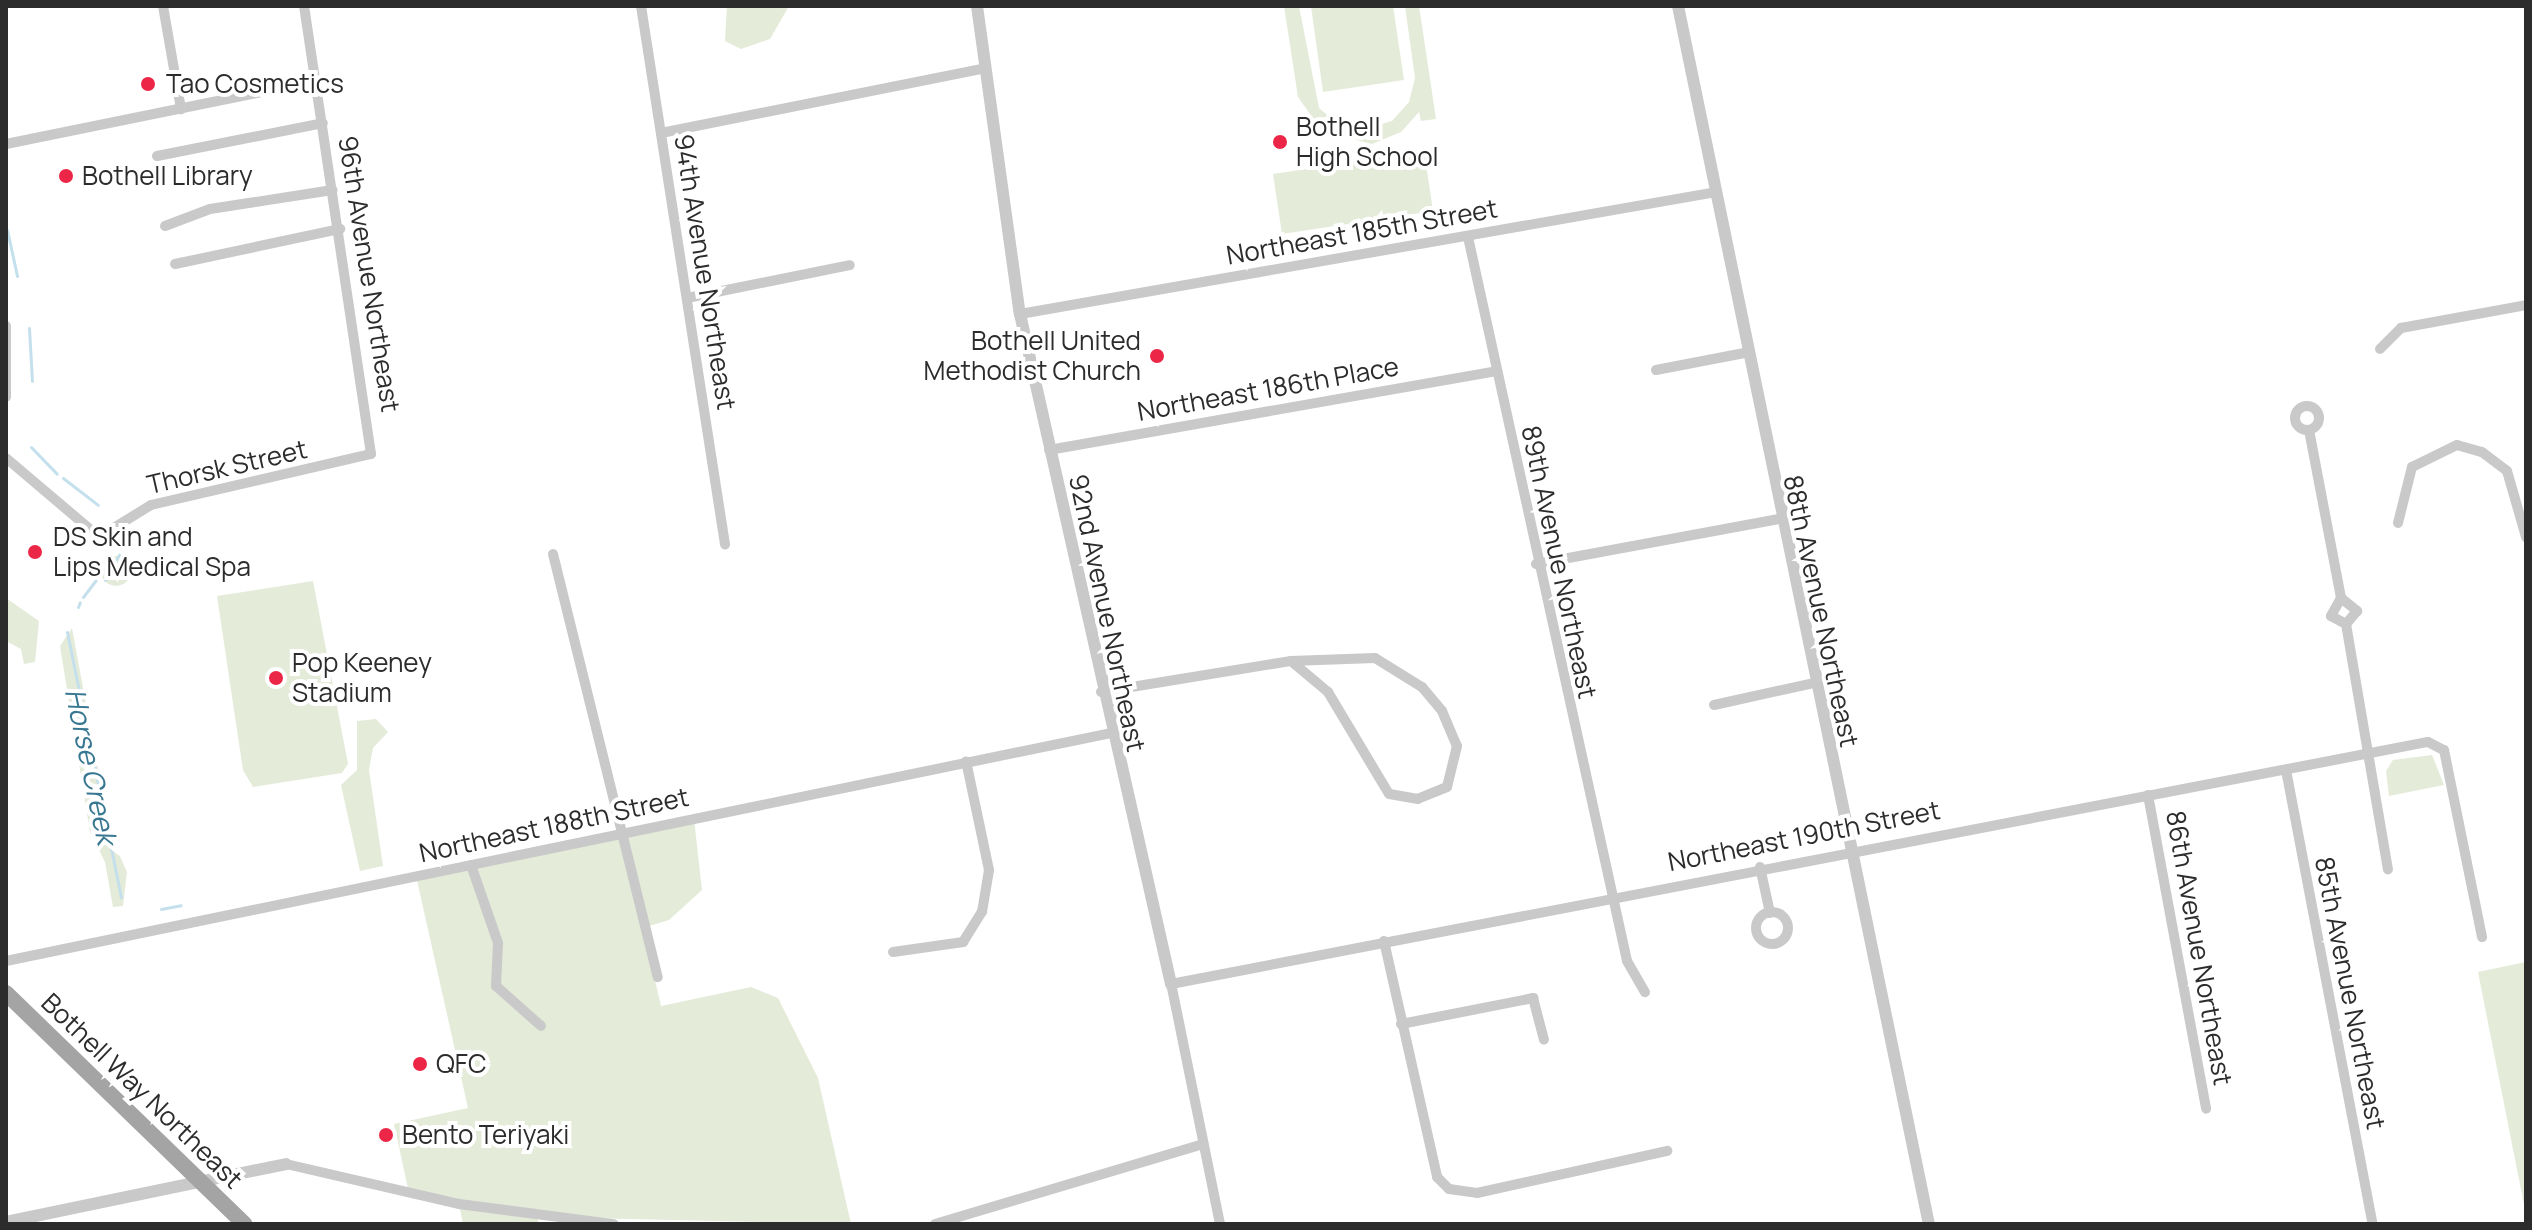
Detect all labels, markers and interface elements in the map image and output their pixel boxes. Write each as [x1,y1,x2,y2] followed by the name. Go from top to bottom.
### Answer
[166,68,344,100] place label: Tao Cosmetics
[137,73,159,95] marker: Tao Cosmetics
[1296,111,1439,172] place label: Bothell High School
[668,132,742,412] street label: 94th Avenue Northeast
[1271,133,1289,151] marker: Bothell High School
[332,134,406,414] street label: 96th Avenue Northeast
[82,160,253,192] place label: Bothell Library
[57,167,75,185] marker: Bothell Library
[1224,193,1500,271] street label: Northeast 185th Street
[924,325,1141,386] place label: Bothell United Methodist Church
[1148,347,1166,365] marker: Bothell United Methodist Church
[1135,351,1401,427] street label: Northeast 186th Place
[1515,423,1603,701] street label: 89th Avenue Northeast
[144,433,310,501] street label: Thorsk Street
[1062,471,1152,755] street label: 92nd Avenue Northeast
[1777,472,1865,750] street label: 88th Avenue Northeast
[53,521,251,582] place label: DS Skin and Lips Medical Spa
[24,541,46,563] marker: DS Skin and Lips Medical Spa
[292,647,432,708] place label: Pop Keeney Stadium
[267,669,285,687] marker: Pop Keeney Stadium
[59,685,125,847] water label: Horse Creek
[416,781,692,869] street label: Northeast 188th Street
[1665,794,1943,878] street label: Northeast 190th Street
[2159,808,2239,1088] street label: 86th Avenue Northeast
[2308,854,2392,1132] street label: 85th Avenue Northeast
[35,987,249,1195] street label: Bothell Way Northeast
[436,1048,487,1080] place label: QFC
[411,1055,429,1073] marker: QFC
[402,1119,569,1151] place label: Bento Teriyaki
[377,1126,395,1144] marker: Bento Teriyaki

